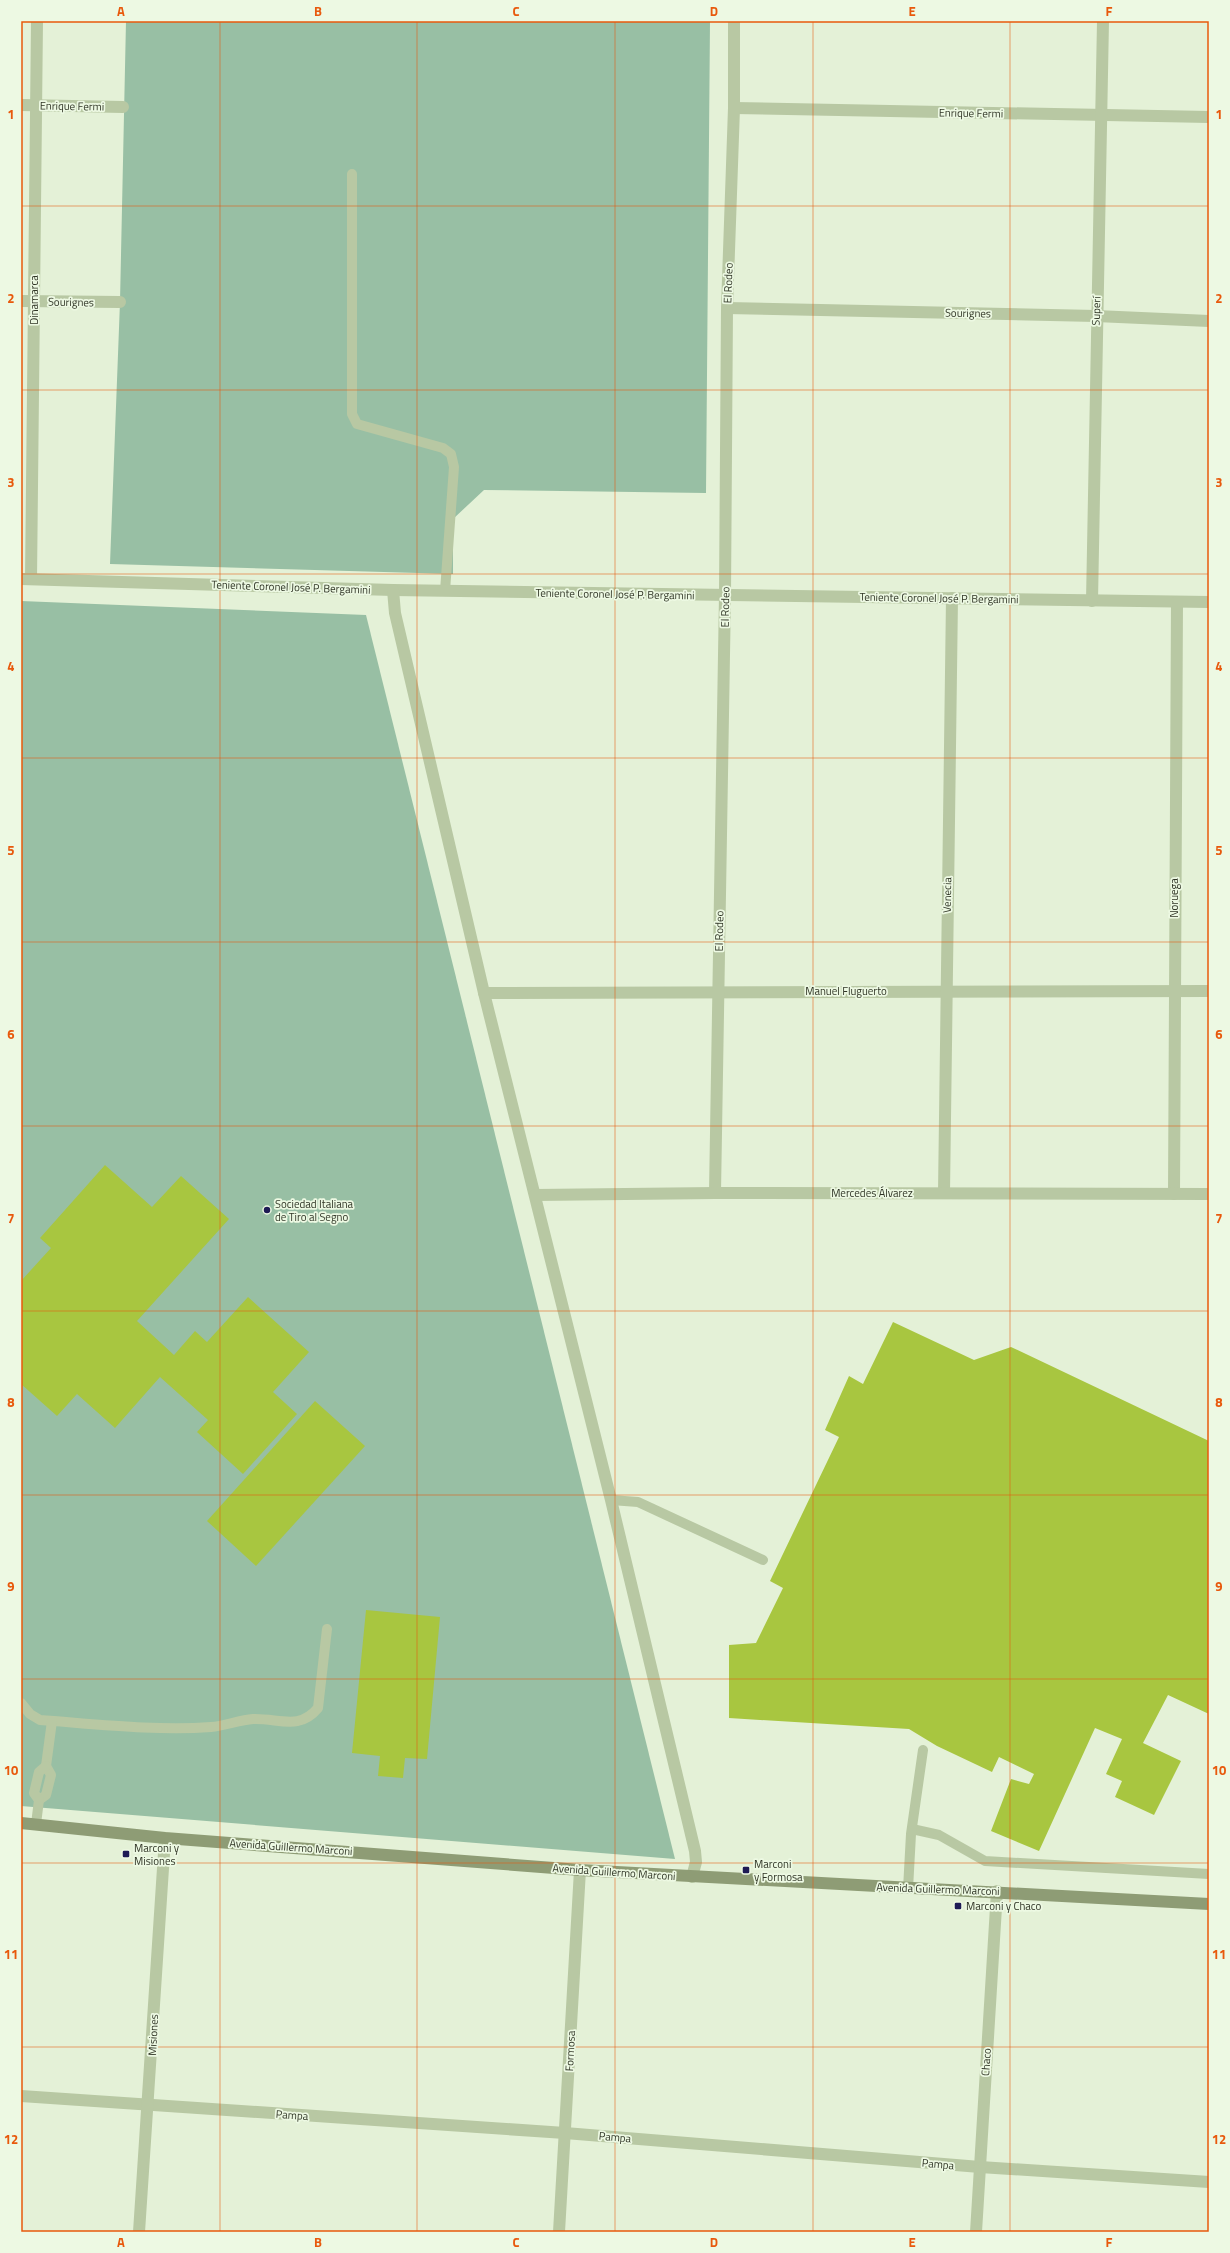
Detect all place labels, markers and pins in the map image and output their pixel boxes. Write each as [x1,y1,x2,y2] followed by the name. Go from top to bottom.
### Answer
[275,1196,354,1225] place label: Sociedad Italiana de Tiro al Segno
[262,1205,272,1215] marker: Sociedad Italiana de Tiro al Segno
[134,1840,180,1869] place label: Marconi y Misiones
[121,1849,131,1859] marker: Marconi y Misiones
[754,1856,803,1885] place label: Marconi y Formosa
[741,1865,751,1875] marker: Marconi y Formosa
[966,1898,1042,1914] place label: Marconi y Chaco
[953,1901,963,1911] marker: Marconi y Chaco

